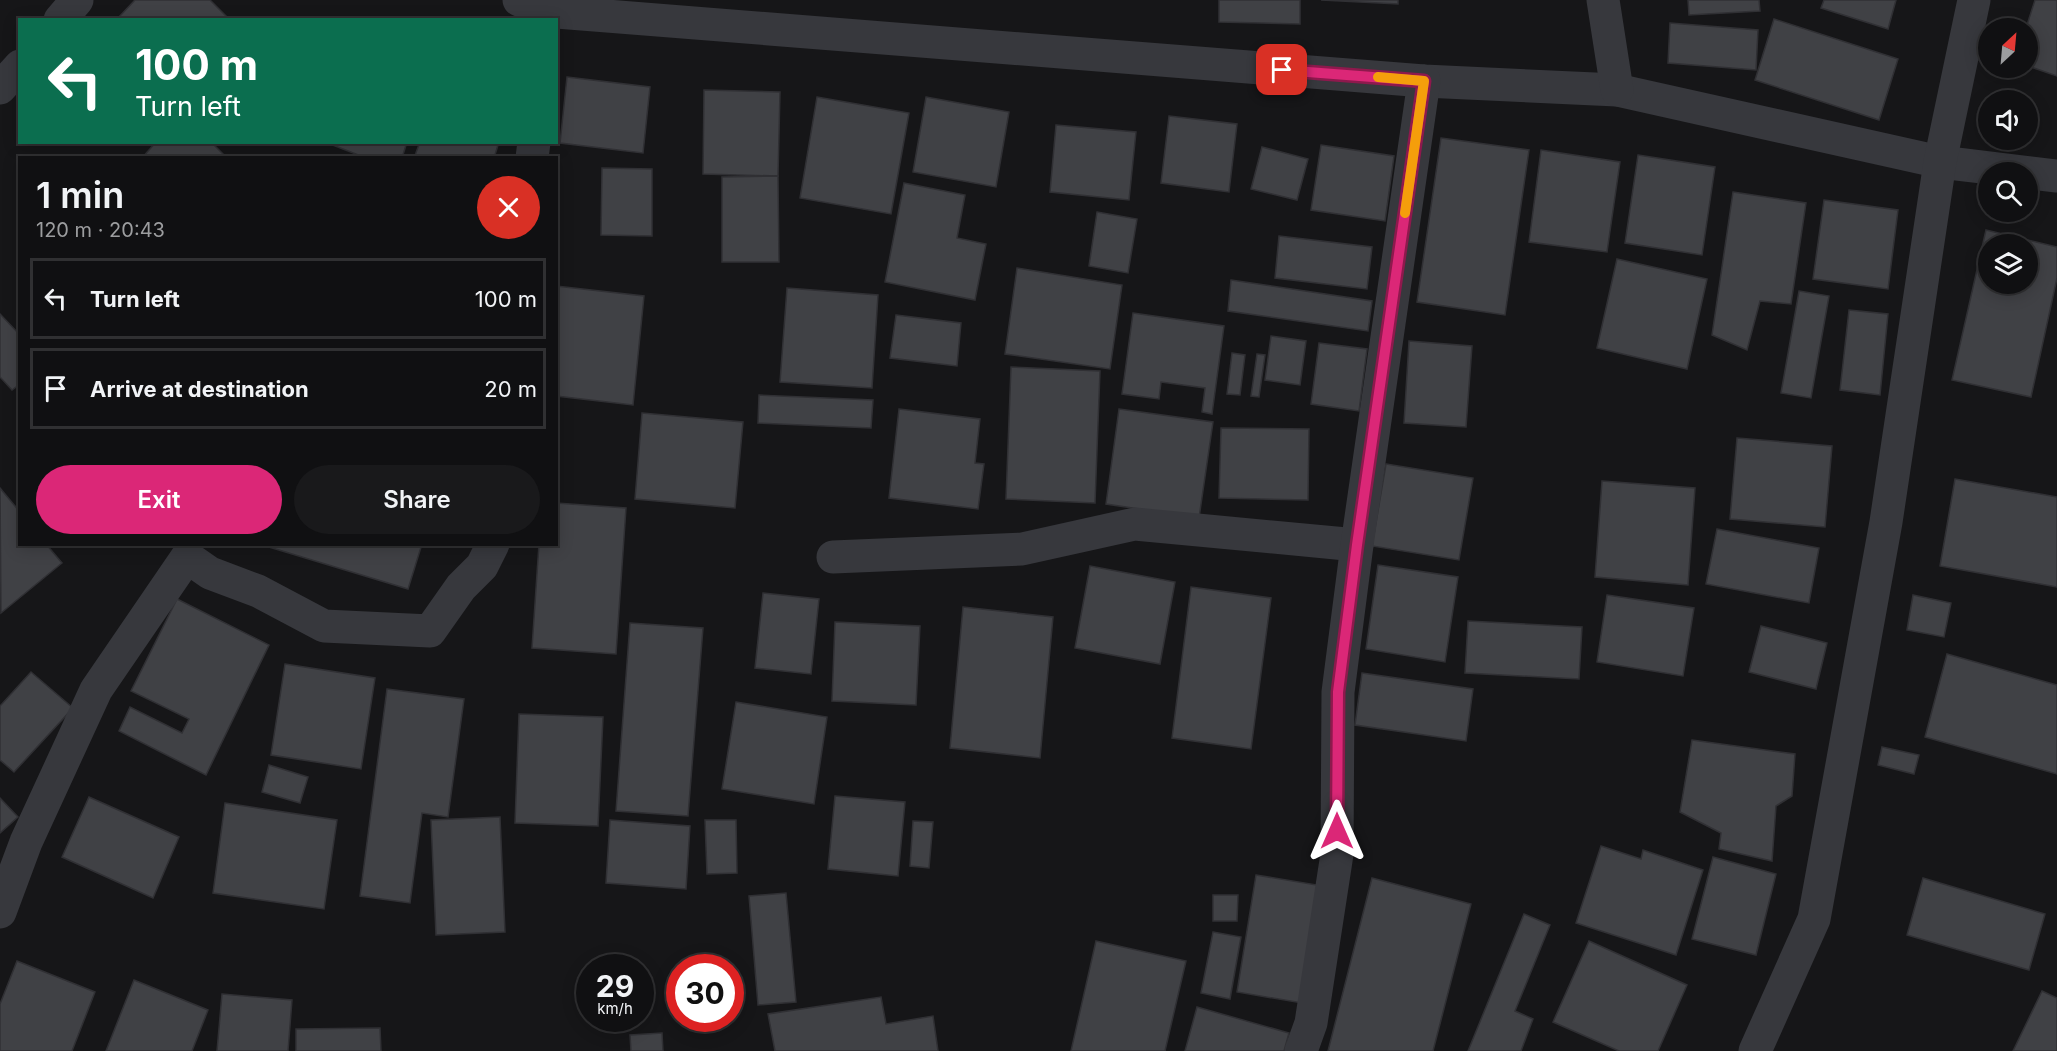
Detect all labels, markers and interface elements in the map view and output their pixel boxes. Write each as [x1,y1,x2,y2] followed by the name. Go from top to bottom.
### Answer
[1978,18,2038,78] north arrow
[1978,18,2038,294] map controls
[135,39,258,90] text: 100 m
[36,42,114,120] icon: left
[1256,44,1307,95] pin
[1265,53,1298,86] icon: arrive
[135,90,241,123] text: Turn left
[1978,90,2038,150] button: sound
[1978,162,2038,222] button: search
[36,173,124,217] text: 1 min
[477,176,540,239] button: close
[36,218,165,242] text: 120 m · 20:43
[1978,234,2038,294] button: layers
[39,282,72,315] icon: left
[90,286,180,312] text: Turn left
[475,286,537,312] text: 100 m
[39,372,72,405] icon: arrive
[90,376,309,402] text: Arrive at destination
[484,376,537,402] text: 20 m
[36,465,282,534] button: Exit
[294,465,540,534] button: Share
[1305,799,1369,863] position arrow
[666,954,744,1032] speed limit sign: 30
[596,968,634,1004] text: 29
[597,999,633,1018] text: km/h

